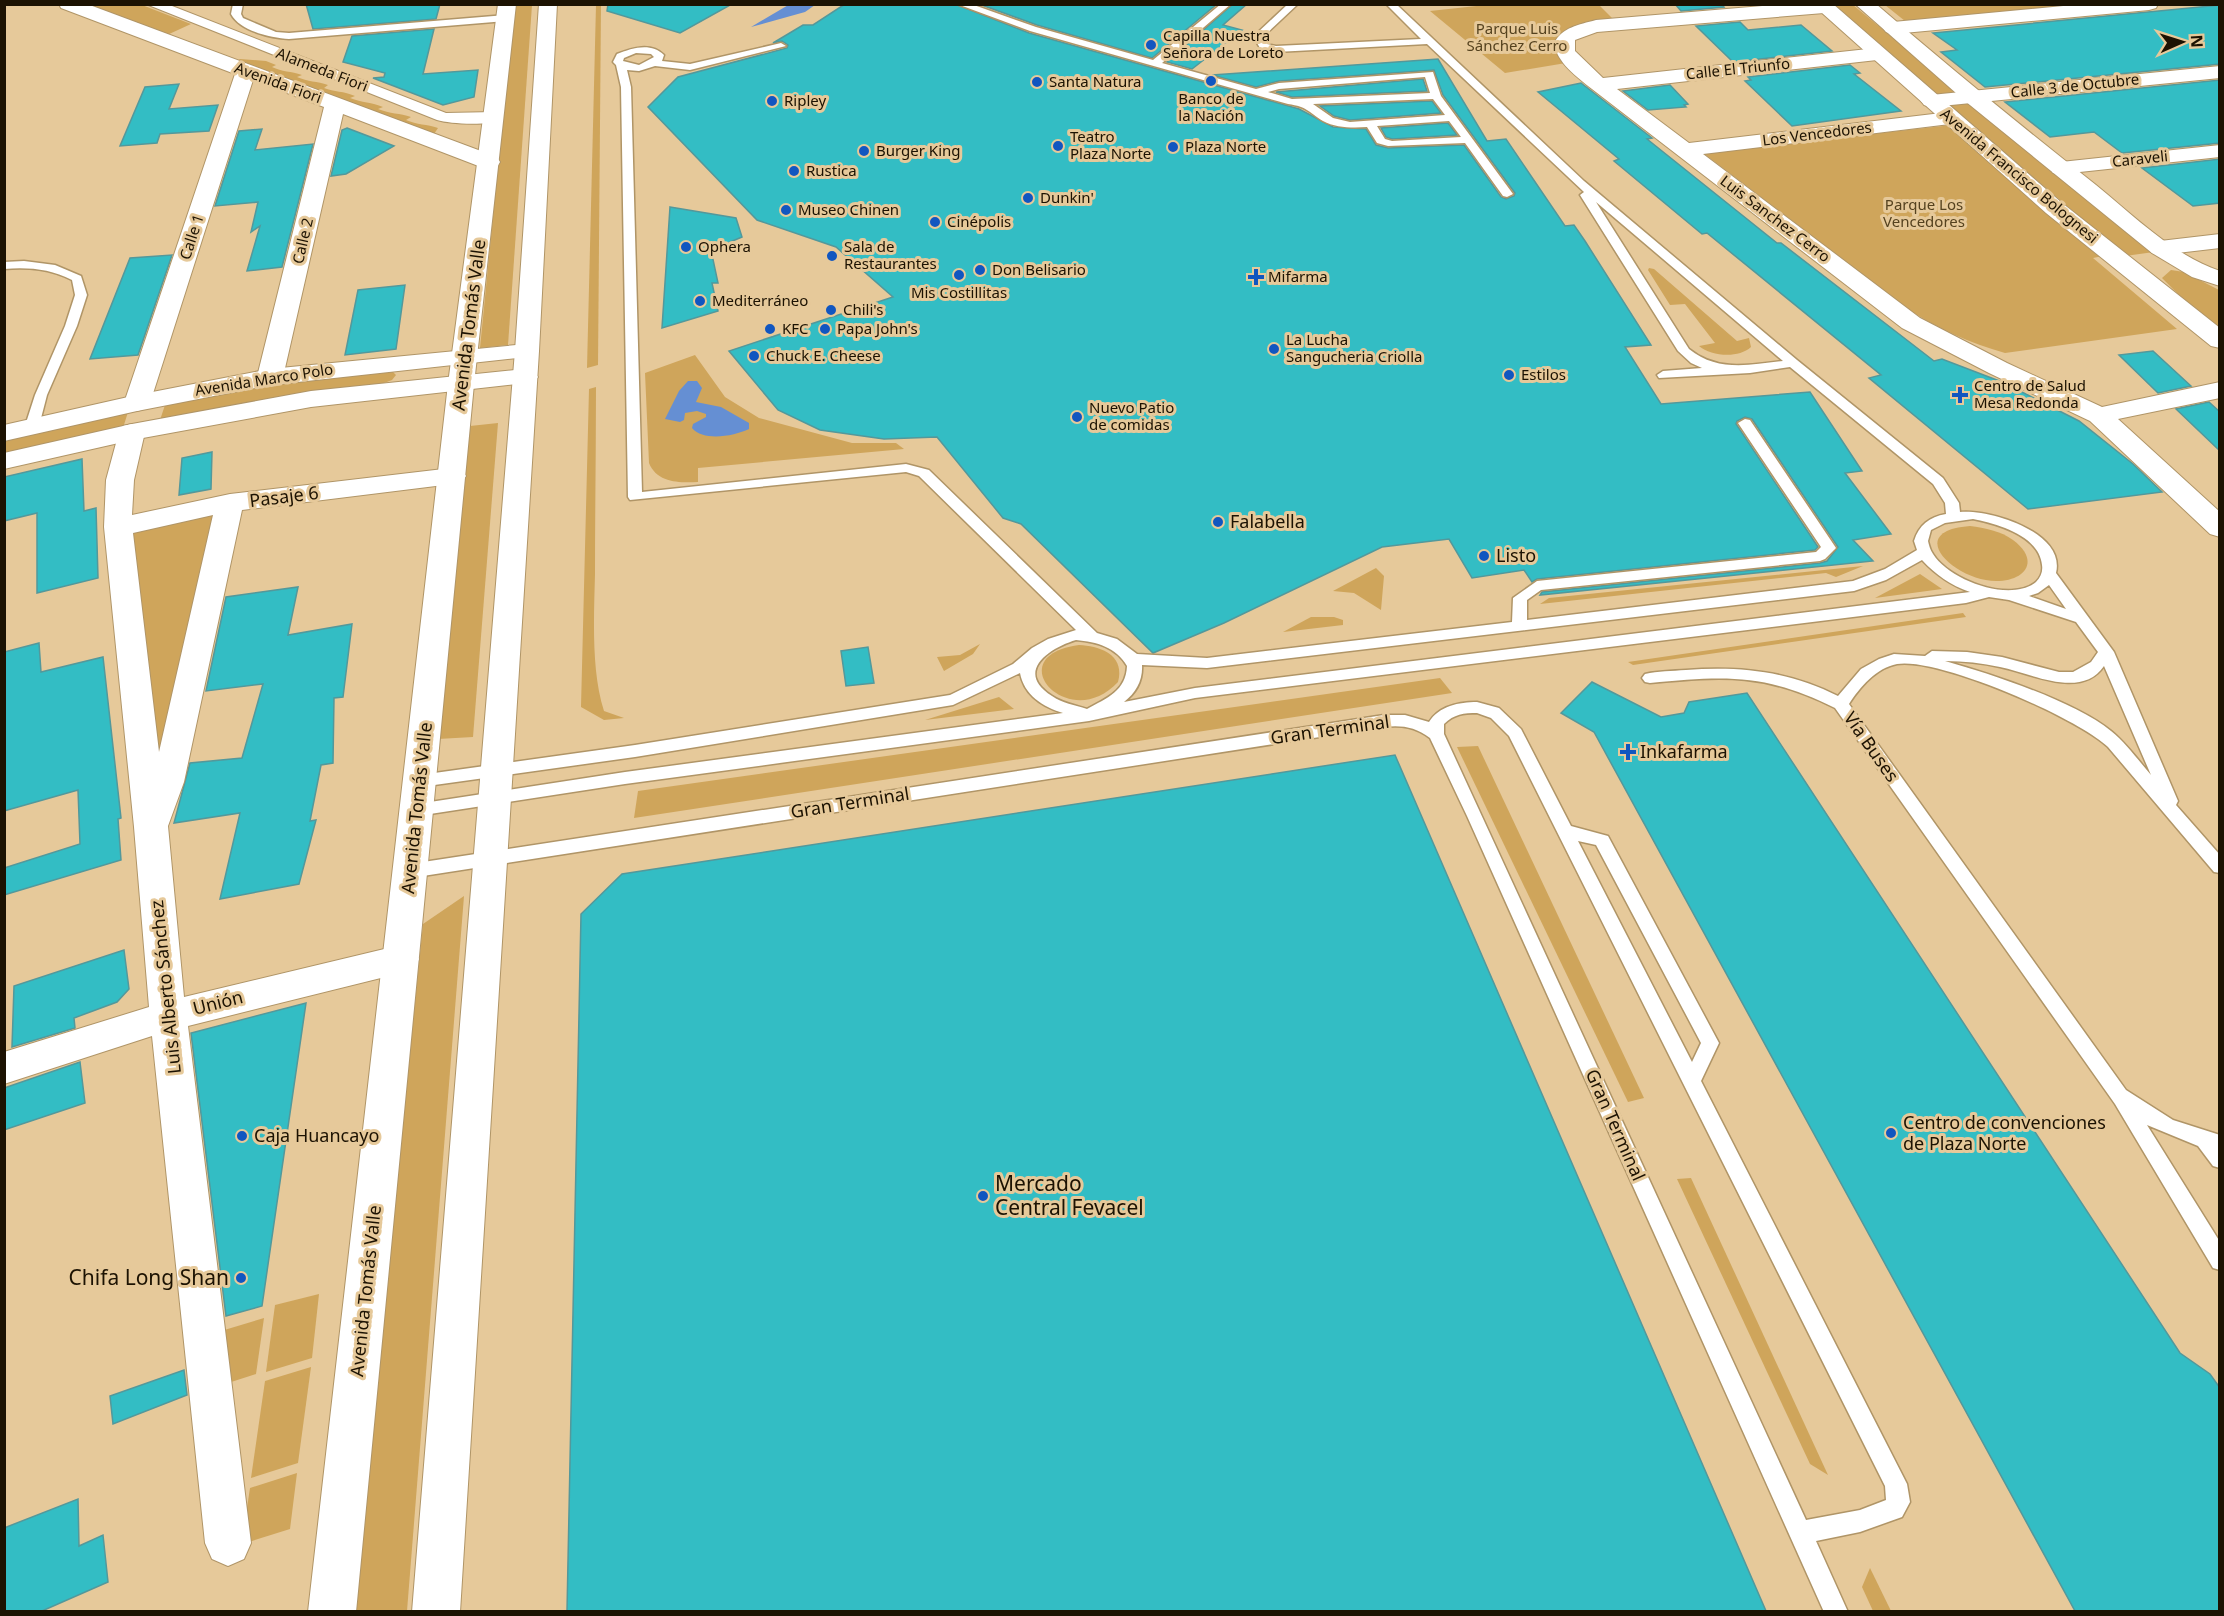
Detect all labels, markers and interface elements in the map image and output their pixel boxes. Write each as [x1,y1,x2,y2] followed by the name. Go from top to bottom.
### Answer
[2152,12,2212,72] north arrow
[1467,18,1567,55] park label: Parque Luis Sánchez Cerro
[1163,25,1284,62] place label: Capilla Nuestra Señora de Loreto
[2186,34,2208,48] text: N
[1144,38,1158,52] marker: Capilla Nuestra Señora de Loreto
[274,42,371,96] street label: Alameda Fiori
[1685,53,1791,83] street label: Calle El Triunfo
[232,57,325,107] street label: Avenida Fiori
[2010,68,2140,102] street label: Calle 3 de Octubre
[1049,71,1141,91] place label: Santa Natura
[1204,74,1218,88] marker: Banco de la Nación
[1030,75,1044,89] marker: Santa Natura
[1178,88,1244,125] place label: Banco de la Nación
[784,90,826,110] place label: Ripley
[765,94,779,108] marker: Ripley
[1937,103,2103,247] street label: Avenida Francisco Bolognesi
[1761,116,1873,150] street label: Los Vencedores
[1070,126,1151,163] place label: Teatro Plaza Norte
[1185,136,1266,156] place label: Plaza Norte
[1051,139,1065,153] marker: Teatro Plaza Norte
[876,140,961,160] place label: Burger King
[1166,140,1180,154] marker: Plaza Norte
[857,144,871,158] marker: Burger King
[2111,145,2169,171] street label: Caraveli
[806,160,857,180] place label: Rustica
[787,164,801,178] marker: Rustica
[1717,170,1835,266] street label: Luis Sanchez Cerro
[1040,187,1094,207] place label: Dunkin'
[1021,191,1035,205] marker: Dunkin'
[1883,194,1965,231] park label: Parque Los Vencedores
[798,199,899,219] place label: Museo Chinen
[779,203,793,217] marker: Museo Chinen
[174,211,208,262] street label: Calle 1
[947,211,1011,231] place label: Cinépolis
[928,215,942,229] marker: Cinépolis
[287,216,317,266] street label: Calle 2
[698,236,751,256] place label: Ophera
[844,236,937,273] place label: Sala de Restaurantes
[446,238,490,412] street label: Avenida Tomás Valle
[679,240,693,254] marker: Ophera
[825,249,839,263] marker: Sala de Restaurantes
[992,259,1086,279] place label: Don Belisario
[973,263,987,277] marker: Don Belisario
[1268,266,1328,286] place label: Mifarma
[952,268,966,282] marker: Mis Costillitas
[1249,270,1263,284] marker: Mifarma
[911,282,1007,302] place label: Mis Costillitas
[712,290,808,310] place label: Mediterráneo
[693,294,707,308] marker: Mediterráneo
[843,299,883,319] place label: Chili's
[824,303,838,317] marker: Chili's
[782,318,809,338] place label: KFC
[837,318,918,338] place label: Papa John's
[763,322,777,336] marker: KFC
[818,322,832,336] marker: Papa John's
[1286,329,1423,366] place label: La Lucha Sangucheria Criolla
[1267,342,1281,356] marker: La Lucha Sangucheria Criolla
[766,345,881,365] place label: Chuck E. Cheese
[747,349,761,363] marker: Chuck E. Cheese
[193,358,334,400] street label: Avenida Marco Polo
[1521,364,1566,384] place label: Estilos
[1502,368,1516,382] marker: Estilos
[1974,375,2086,412] place label: Centro de Salud Mesa Redonda
[1951,386,1969,404] marker: Centro de Salud Mesa Redonda
[1089,397,1174,434] place label: Nuevo Patio de comidas
[1070,410,1084,424] marker: Nuevo Patio de comidas
[248,480,320,512] street label: Pasaje 6
[1230,509,1305,533] place label: Falabella
[1211,515,1225,529] marker: Falabella
[1496,543,1536,567] place label: Listo
[1477,549,1491,563] marker: Listo
[1839,707,1905,786] street label: Vía Buses
[1269,709,1391,749] street label: Gran Terminal
[395,721,437,895] street label: Avenida Tomás Valle
[1640,739,1728,763] place label: Inkafarma
[1621,745,1635,759] marker: Inkafarma
[789,781,911,823] street label: Gran Terminal
[144,899,186,1075] street label: Luis Alberto Sánchez
[190,984,245,1020] street label: Unión
[1581,1065,1651,1184] street label: Gran Terminal
[1903,1110,2106,1155] place label: Centro de convenciones de Plaza Norte
[254,1123,379,1147] place label: Caja Huancayo
[1884,1126,1898,1140] marker: Centro de convenciones de Plaza Norte
[235,1129,249,1143] marker: Caja Huancayo
[995,1169,1144,1221] place label: Mercado Central Fevacel
[976,1189,990,1203] marker: Mercado Central Fevacel
[344,1204,386,1378] street label: Avenida Tomás Valle
[69,1263,229,1291] place label: Chifa Long Shan
[234,1271,248,1285] marker: Chifa Long Shan

